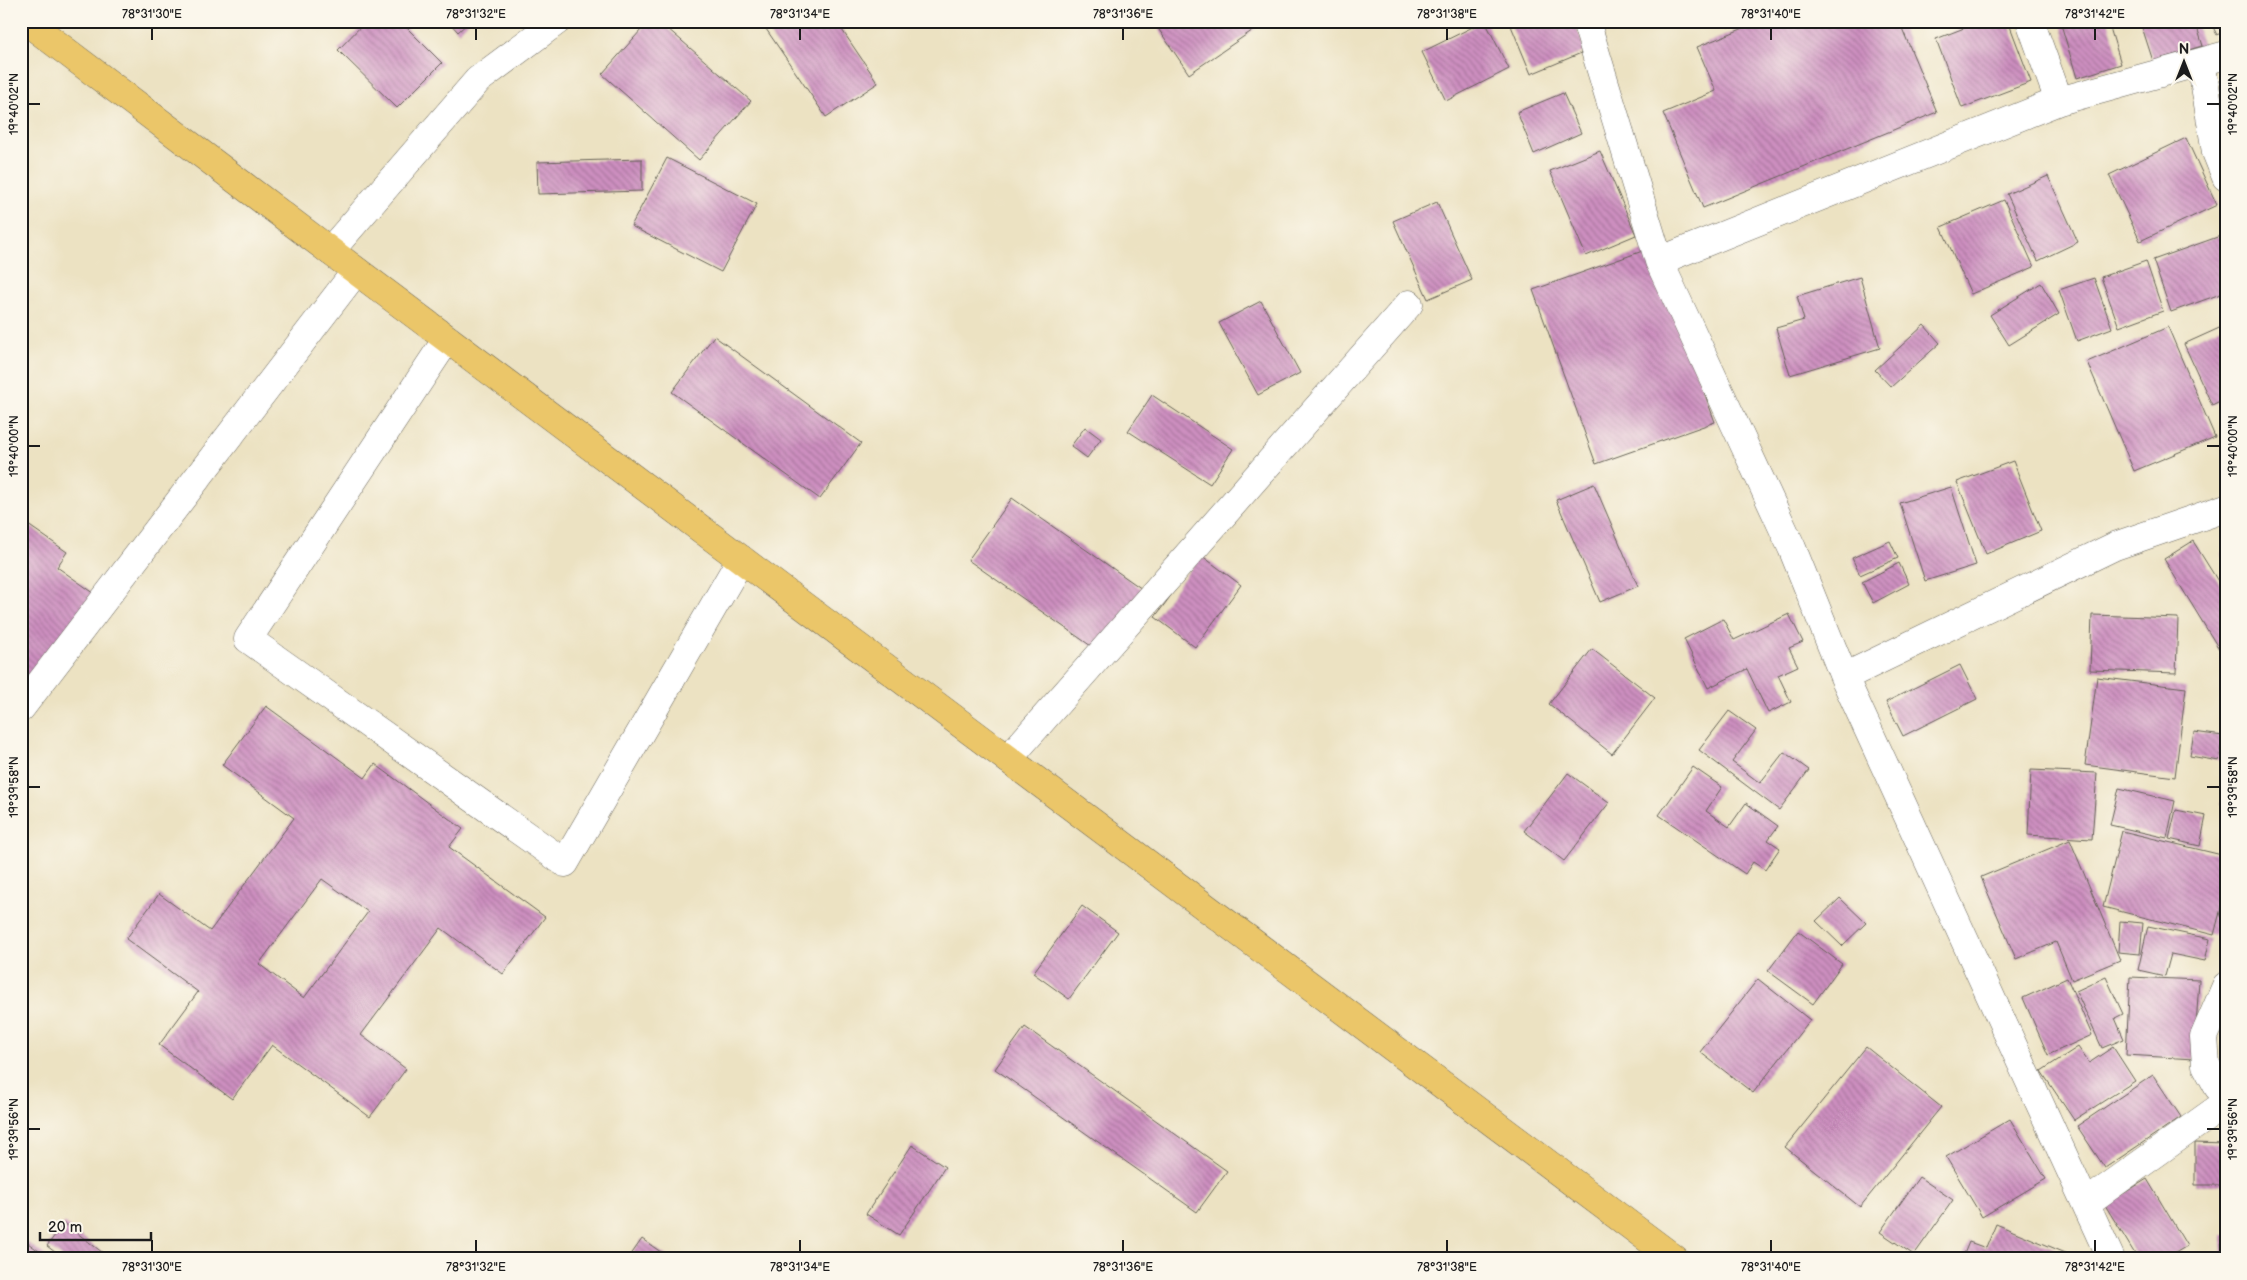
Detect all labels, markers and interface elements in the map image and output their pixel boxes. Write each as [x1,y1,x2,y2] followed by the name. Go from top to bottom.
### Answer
[122,7,182,22] text: 78°31'30"E
[446,7,506,22] text: 78°31'32"E
[770,7,830,22] text: 78°31'34"E
[1093,7,1153,22] text: 78°31'36"E
[1417,7,1477,22] text: 78°31'38"E
[1741,7,1801,22] text: 78°31'40"E
[2065,7,2125,22] text: 78°31'42"E
[2160,38,2210,88] north arrow
[2179,41,2189,58] text: N
[7,73,22,135] text: 19°40'02"N
[2226,73,2241,135] text: 19°40'02"N
[7,415,22,477] text: 19°40'00"N
[2226,415,2241,477] text: 19°40'00"N
[7,756,22,818] text: 19°39'58"N
[2226,756,2241,818] text: 19°39'58"N
[7,1098,22,1160] text: 19°39'56"N
[2226,1098,2241,1160] text: 19°39'56"N
[40,1210,151,1242] scale bar
[48,1218,82,1237] text: 20 m
[122,1260,182,1275] text: 78°31'30"E
[446,1260,506,1275] text: 78°31'32"E
[770,1260,830,1275] text: 78°31'34"E
[1093,1260,1153,1275] text: 78°31'36"E
[1417,1260,1477,1275] text: 78°31'38"E
[1741,1260,1801,1275] text: 78°31'40"E
[2065,1260,2125,1275] text: 78°31'42"E

